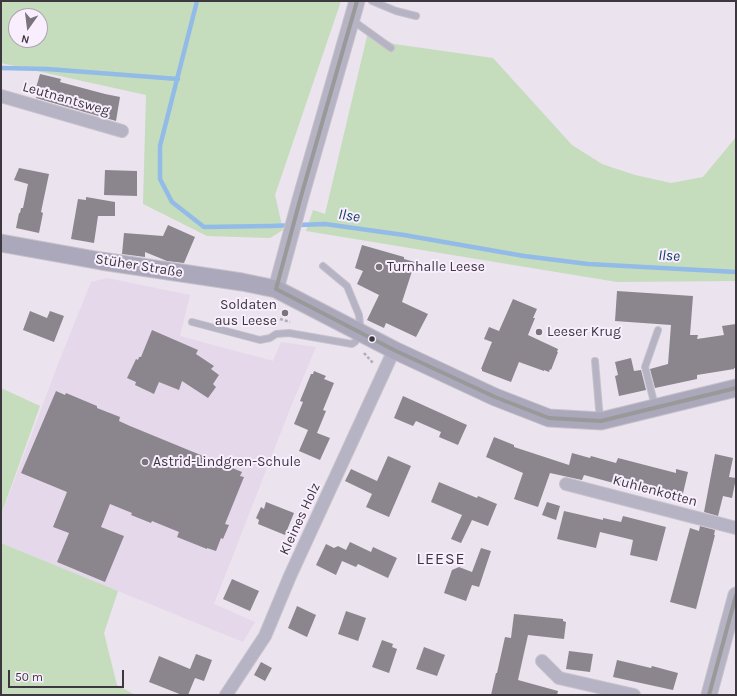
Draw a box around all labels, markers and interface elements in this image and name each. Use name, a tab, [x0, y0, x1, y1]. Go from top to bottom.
north arrow	[8, 8, 48, 48]
text: N	[20, 32, 31, 46]
street label: Leutnantsweg	[20, 79, 112, 119]
water label: Ilse	[337, 205, 361, 227]
water label: Ilse	[658, 246, 680, 266]
street label: Stüher Straße	[94, 251, 184, 281]
place label: Turnhalle Leese	[387, 259, 485, 275]
marker: Turnhalle Leese	[374, 262, 384, 272]
place label: Soldaten aus Leese	[215, 297, 277, 330]
marker: Soldaten aus Leese	[280, 308, 290, 318]
place label: Leeser Krug	[547, 324, 621, 340]
marker: Leeser Krug	[534, 327, 544, 337]
unlabelled marker	[367, 334, 377, 344]
place label: Astrid-Lindgren-Schule	[153, 454, 301, 470]
marker: Astrid-Lindgren-Schule	[140, 457, 150, 467]
street label: Kuhlenkotten	[611, 472, 699, 510]
street label: Kleines Holz	[276, 480, 324, 558]
district label: LEESE	[416, 549, 466, 569]
scale bar	[10, 662, 126, 688]
text: 50 m	[15, 670, 43, 684]

